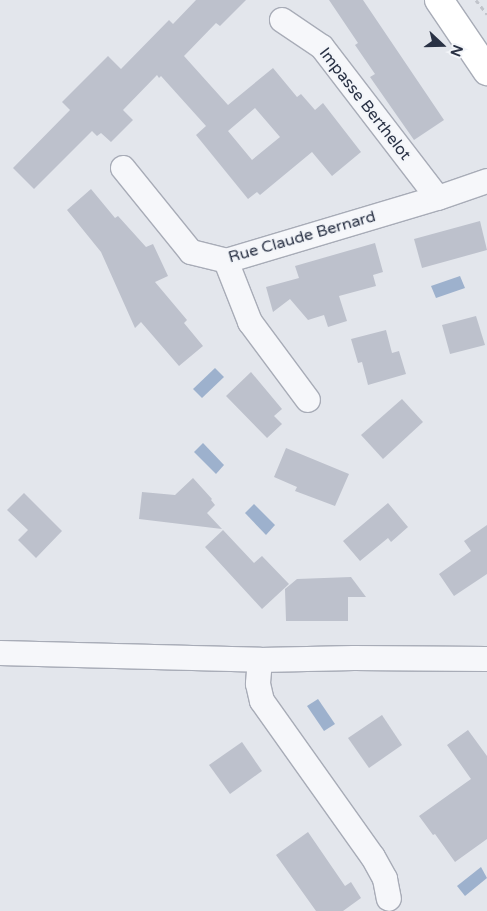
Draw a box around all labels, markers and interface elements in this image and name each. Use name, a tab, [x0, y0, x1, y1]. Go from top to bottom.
north arrow	[417, 20, 467, 70]
text: N	[447, 42, 466, 59]
street label: Impasse Berthelot	[315, 44, 415, 164]
street label: Rue Claude Bernard	[226, 207, 378, 267]

